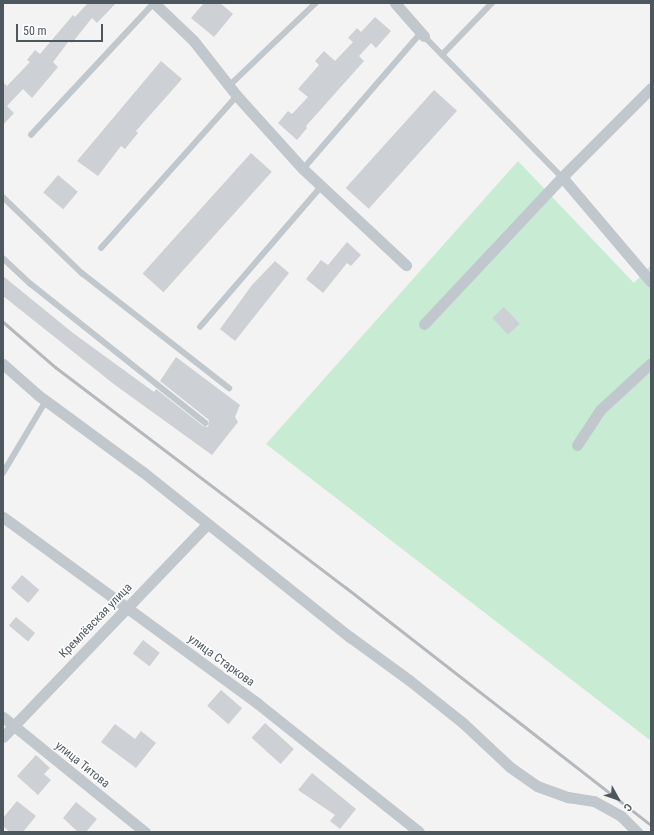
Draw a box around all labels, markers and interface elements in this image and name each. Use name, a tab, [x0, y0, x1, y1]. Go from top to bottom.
scale bar	[18, 16, 105, 42]
text: 50 m	[23, 24, 47, 38]
street label: Кремлёвская улица	[57, 581, 135, 661]
street label: улица Старкова	[185, 632, 257, 690]
street label: улица Титова	[52, 739, 112, 791]
north arrow	[598, 779, 638, 819]
text: С	[621, 800, 635, 814]

